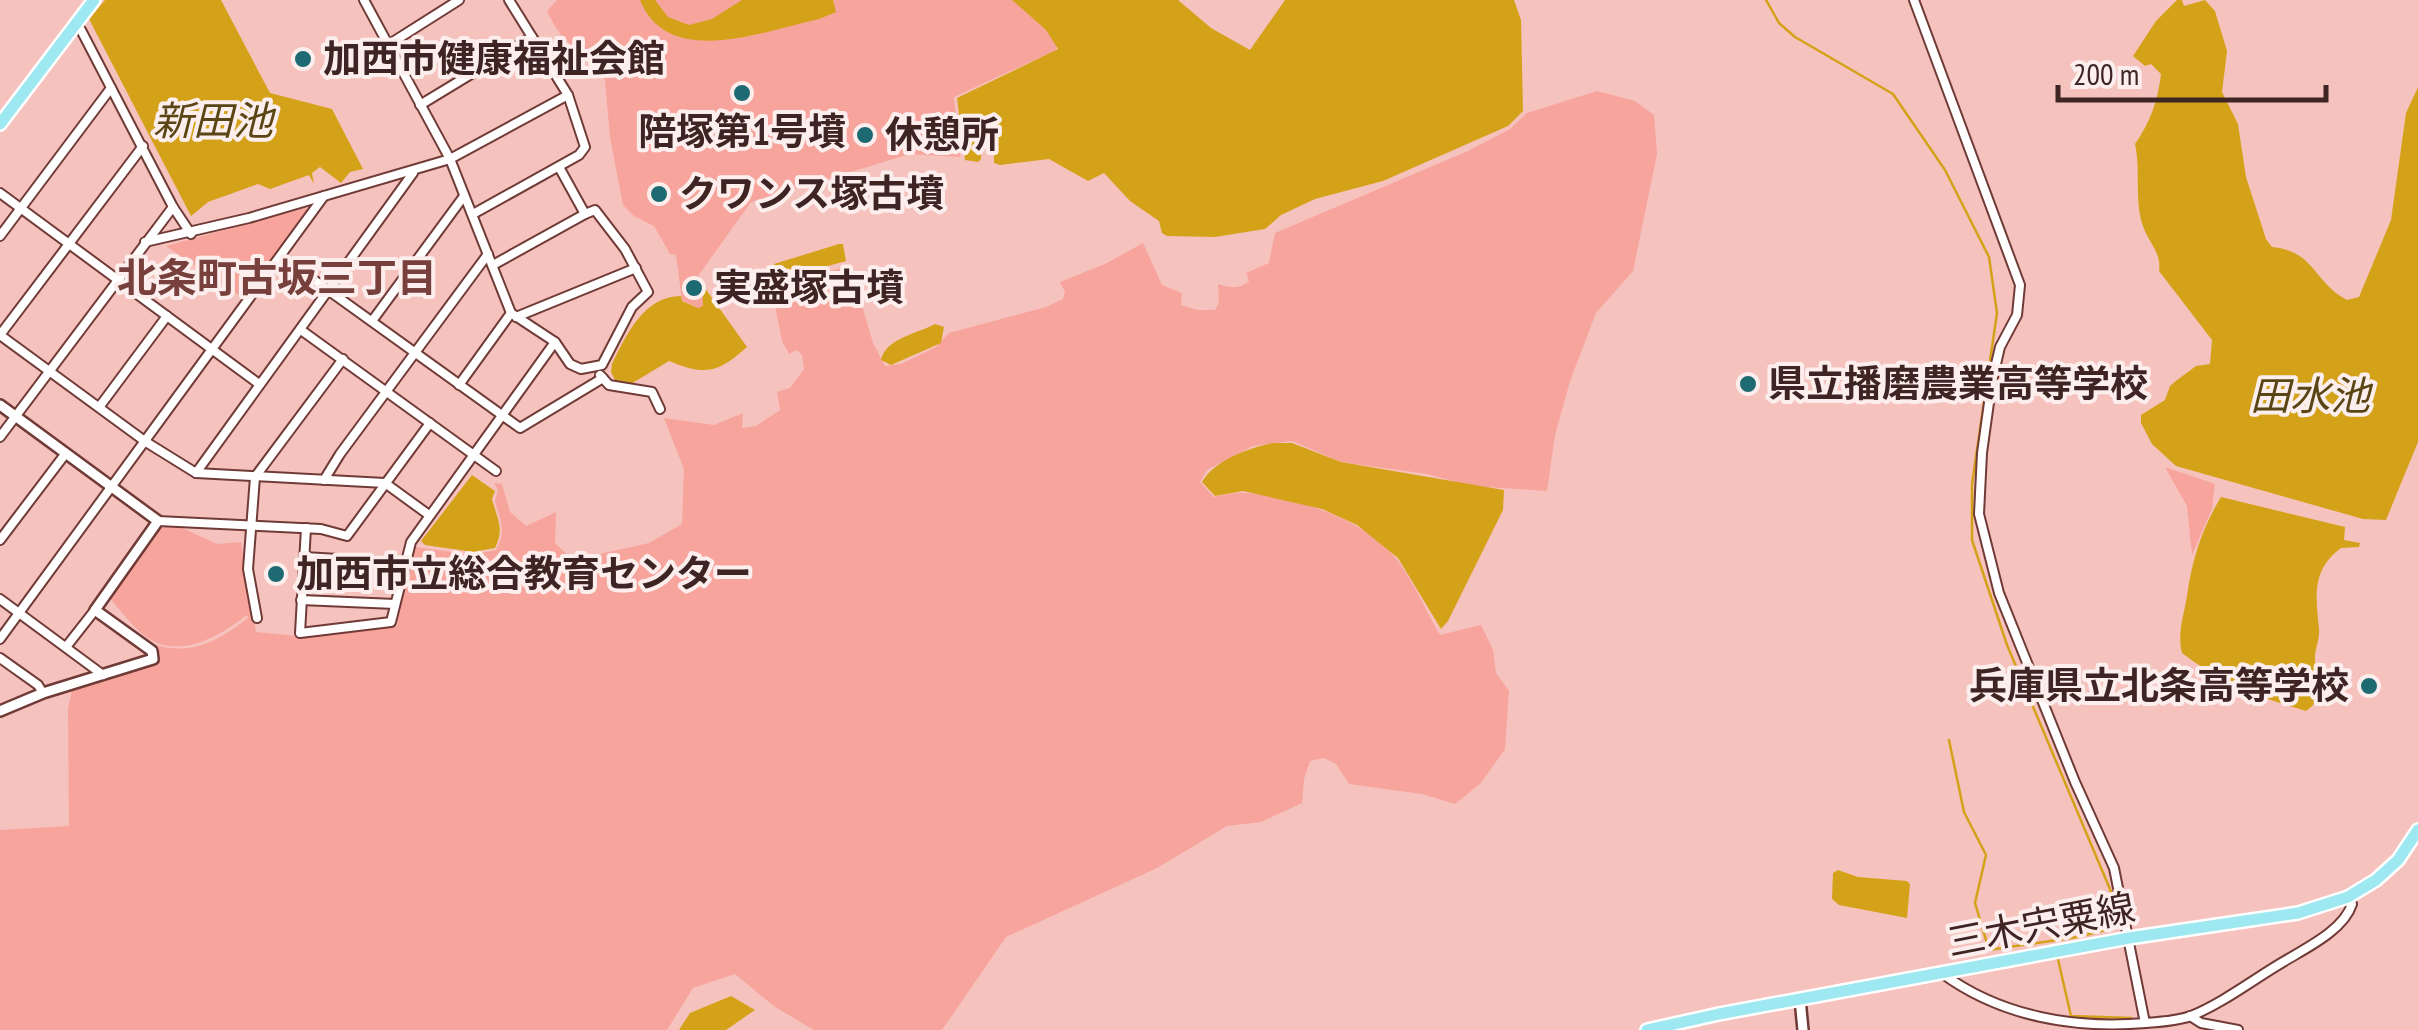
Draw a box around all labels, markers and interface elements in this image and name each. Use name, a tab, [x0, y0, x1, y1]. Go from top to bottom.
place label: 加西市健康福祉会館	[323, 33, 665, 82]
scale bar	[2058, 40, 2326, 102]
marker: 加西市健康福祉会館	[292, 48, 314, 70]
text: 200 m	[2073, 54, 2139, 93]
marker: 陪塚第1号墳	[731, 82, 753, 104]
water label: 新田池	[153, 94, 277, 146]
place label: 陪塚第1号墳	[638, 106, 846, 155]
place label: 休憩所	[885, 109, 999, 158]
marker: 休憩所	[854, 124, 876, 146]
place label: クワンス塚古墳	[679, 168, 944, 217]
marker: クワンス塚古墳	[648, 183, 670, 205]
district label: 北条町古坂三丁目	[117, 251, 437, 303]
place label: 実盛塚古墳	[714, 262, 904, 311]
marker: 実盛塚古墳	[683, 277, 705, 299]
place label: 県立播磨農業高等学校	[1768, 358, 2148, 407]
water label: 田水池	[2250, 369, 2374, 421]
marker: 県立播磨農業高等学校	[1737, 373, 1759, 395]
place label: 加西市立総合教育センター	[296, 548, 752, 597]
marker: 加西市立総合教育センター	[265, 563, 287, 585]
place label: 兵庫県立北条高等学校	[1969, 660, 2349, 709]
marker: 兵庫県立北条高等学校	[2358, 675, 2380, 697]
street label: 三木宍粟線	[1943, 881, 2139, 966]

